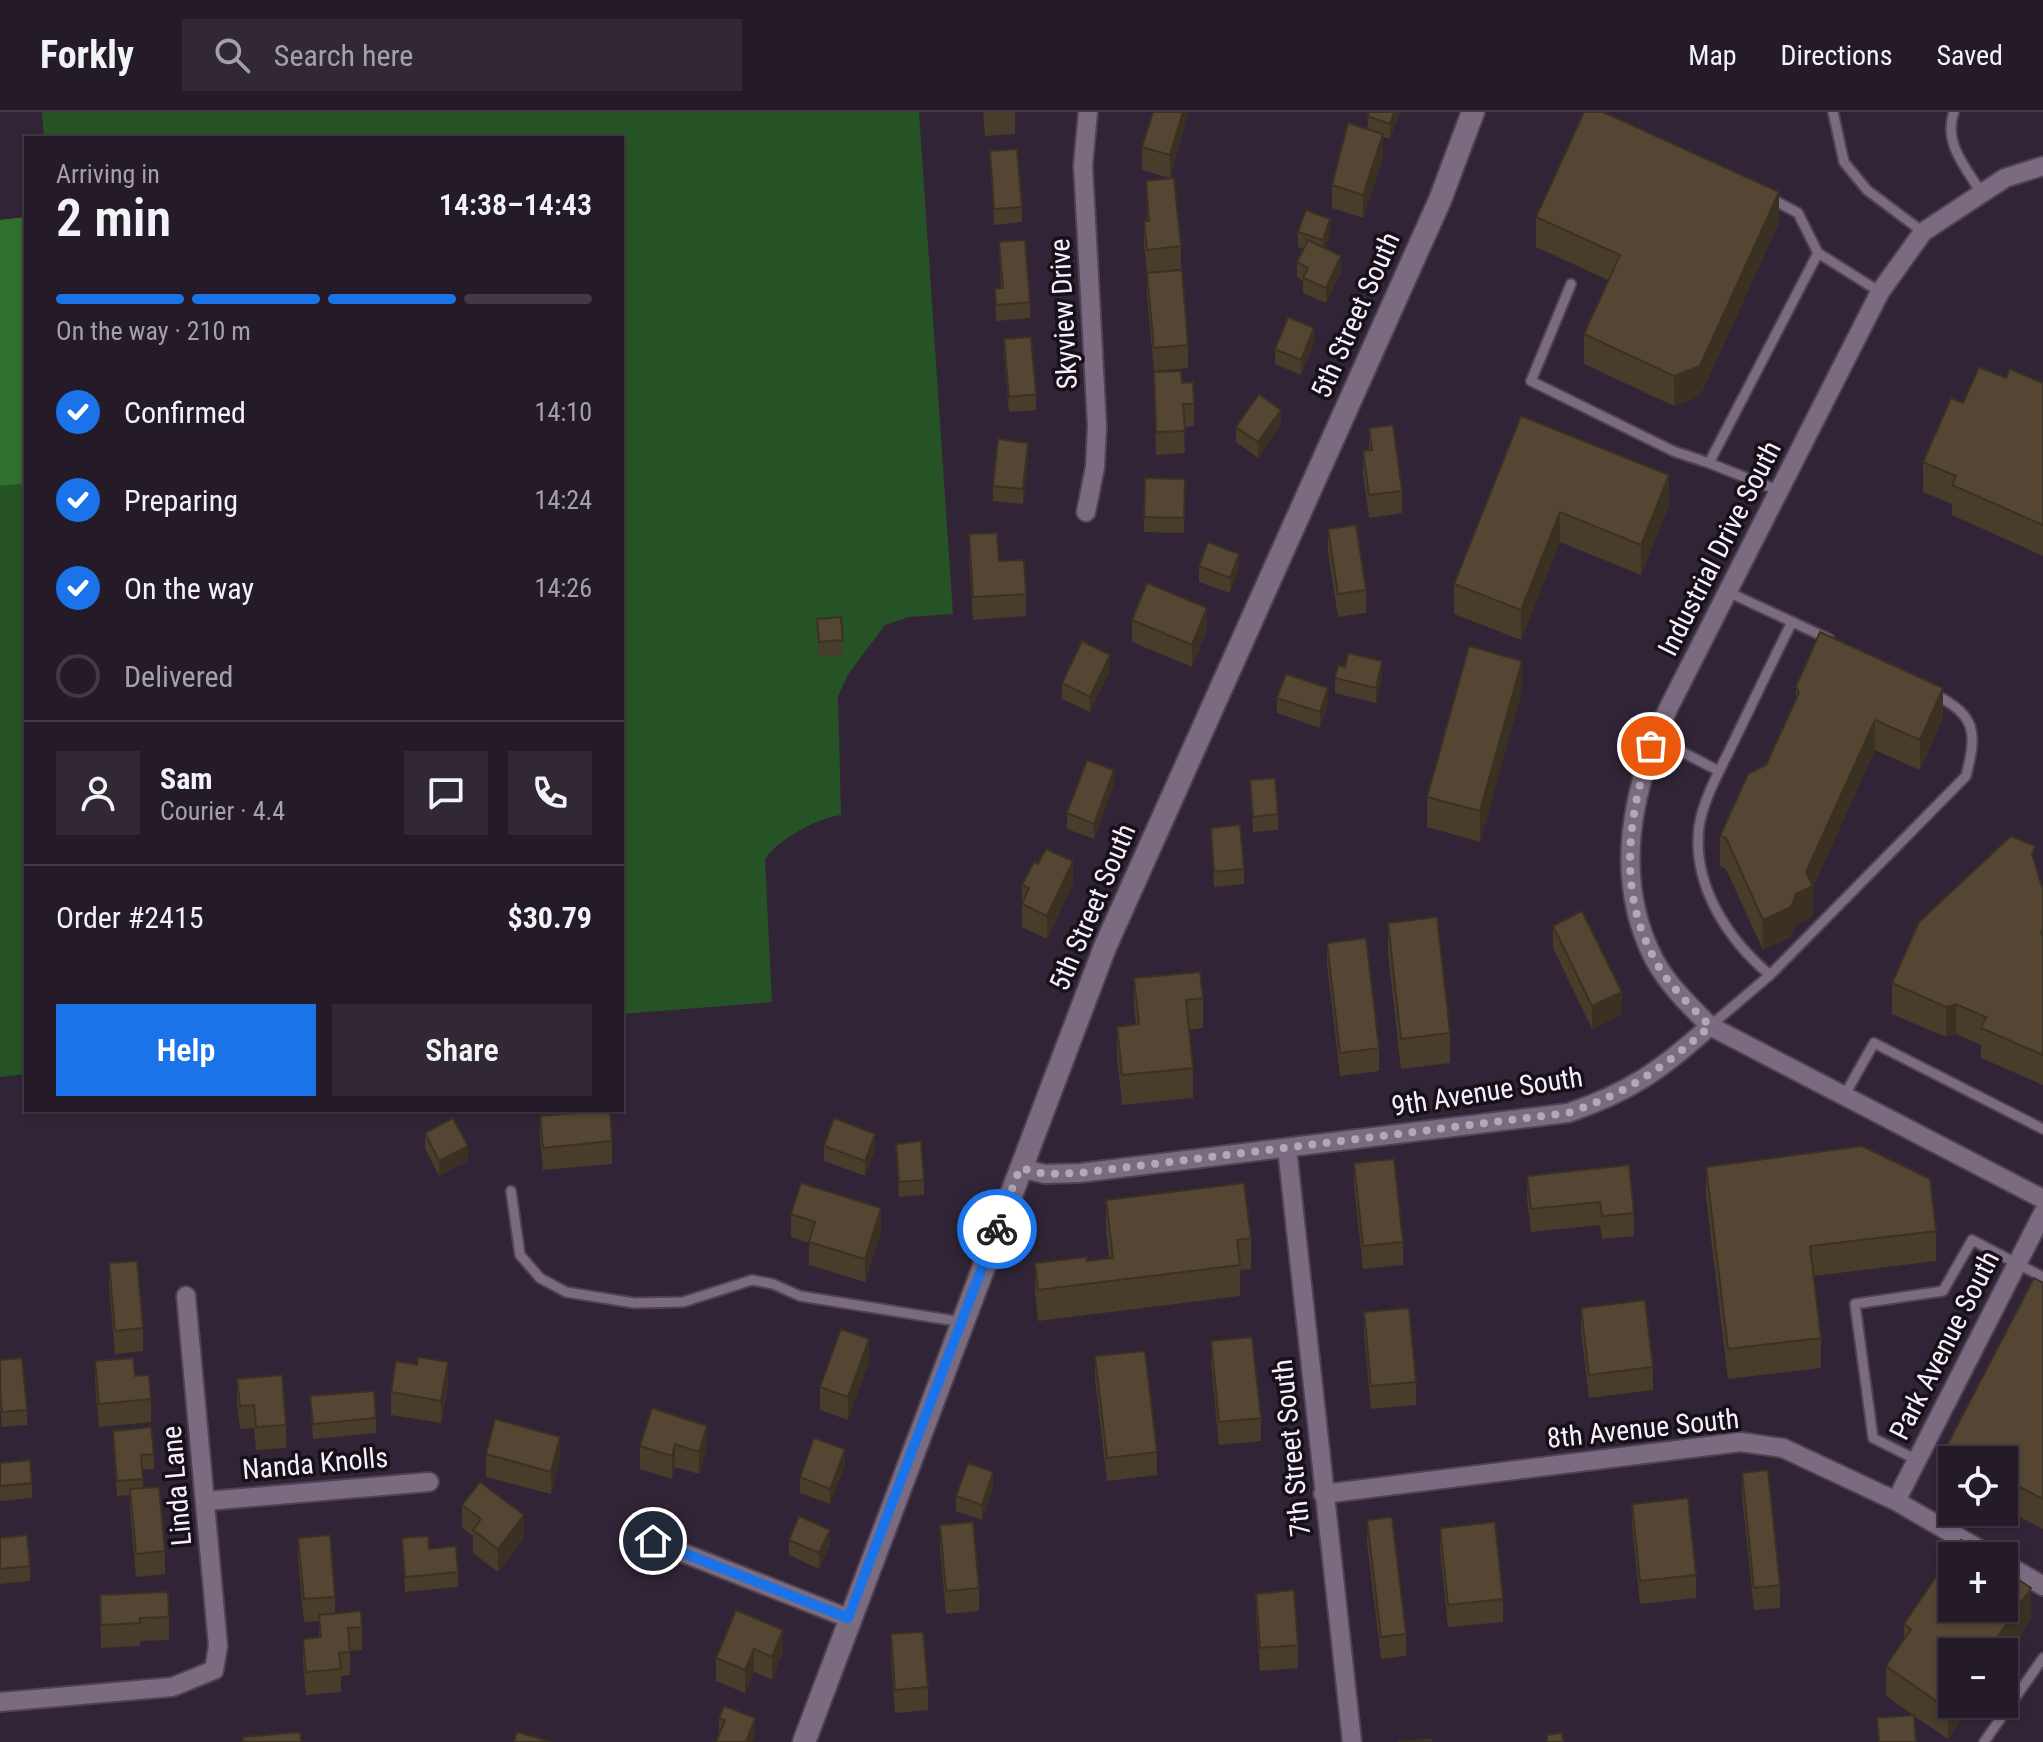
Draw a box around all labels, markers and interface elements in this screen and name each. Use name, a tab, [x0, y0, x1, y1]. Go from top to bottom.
search box	[182, 19, 742, 91]
text: Forkly	[40, 33, 134, 77]
icon: search	[210, 33, 254, 77]
text: Search here	[274, 38, 413, 73]
text: Map	[1688, 39, 1737, 72]
text: Directions	[1781, 39, 1892, 72]
text: Saved	[1936, 39, 2003, 72]
text: Arriving in	[56, 159, 160, 189]
text: 14:38–14:43	[439, 187, 592, 222]
text: 2 min	[56, 188, 171, 249]
street label: 5th Street South	[1304, 227, 1407, 403]
street label: Skyview Drive	[1043, 238, 1084, 390]
text: On the way · 210 m	[56, 316, 251, 346]
icon: check	[56, 390, 100, 434]
text: Confirmed	[124, 395, 246, 430]
text: 14:10	[535, 397, 592, 427]
street label: Industrial Drive South	[1651, 435, 1788, 661]
icon: check	[56, 478, 100, 522]
text: Preparing	[124, 483, 238, 518]
text: 14:24	[535, 485, 592, 515]
icon: check	[56, 566, 100, 610]
text: On the way	[124, 571, 254, 606]
text: 14:26	[535, 573, 592, 603]
text: Delivered	[124, 659, 233, 694]
pin	[1617, 712, 1685, 780]
icon: bag	[1629, 724, 1673, 768]
button: person	[56, 751, 140, 835]
button: chat	[404, 751, 488, 835]
button: phone	[508, 751, 592, 835]
text: Sam	[160, 761, 213, 796]
text: Courier · 4.4	[160, 796, 285, 826]
street label: 5th Street South	[1042, 819, 1142, 996]
text: Order #2415	[56, 900, 204, 935]
text: $30.79	[507, 900, 592, 935]
button: Help	[56, 1004, 316, 1096]
button: Share	[332, 1004, 592, 1096]
street label: 9th Avenue South	[1389, 1060, 1585, 1123]
courier	[957, 1189, 1037, 1269]
icon: bike	[975, 1207, 1019, 1251]
street label: Park Avenue South	[1883, 1245, 2006, 1445]
street label: 7th Street South	[1266, 1358, 1317, 1538]
street label: 8th Avenue South	[1545, 1402, 1741, 1455]
street label: Linda Lane	[155, 1425, 198, 1547]
street label: Nanda Knolls	[241, 1441, 389, 1486]
map controls	[1938, 1446, 2018, 1718]
button: locate	[1938, 1446, 2018, 1526]
pin	[619, 1507, 687, 1575]
icon: home	[631, 1519, 675, 1563]
button: +	[1938, 1542, 2018, 1622]
button: −	[1938, 1638, 2018, 1718]

